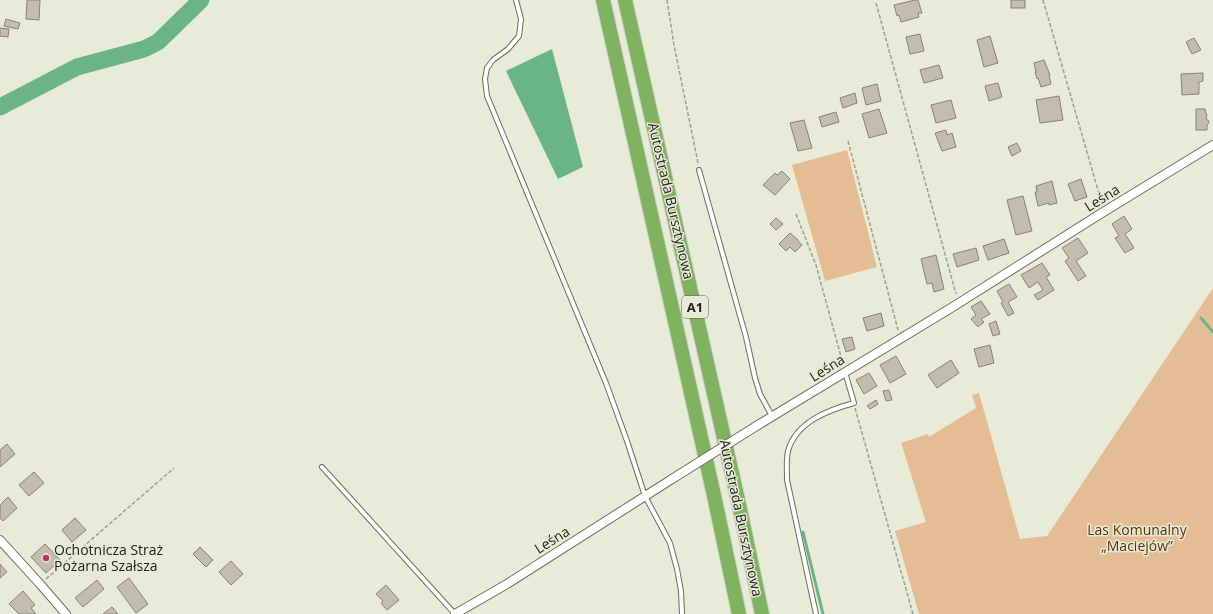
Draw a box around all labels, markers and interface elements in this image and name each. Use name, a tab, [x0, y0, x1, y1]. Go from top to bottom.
street label: Autostrada Bursztynowa	[644, 121, 699, 281]
street label: Leśna	[1080, 179, 1123, 216]
road number: A1	[682, 296, 708, 318]
street label: Leśna	[805, 349, 848, 386]
street label: Autostrada Bursztynowa	[716, 438, 767, 598]
park label: Las Komunalny „Maciejów”	[1087, 520, 1188, 555]
street label: Leśna	[530, 521, 573, 558]
place label: Ochotnicza Straż Pożarna Szałsza	[54, 540, 164, 575]
marker: Ochotnicza Straż Pożarna Szałsza	[41, 553, 51, 563]

